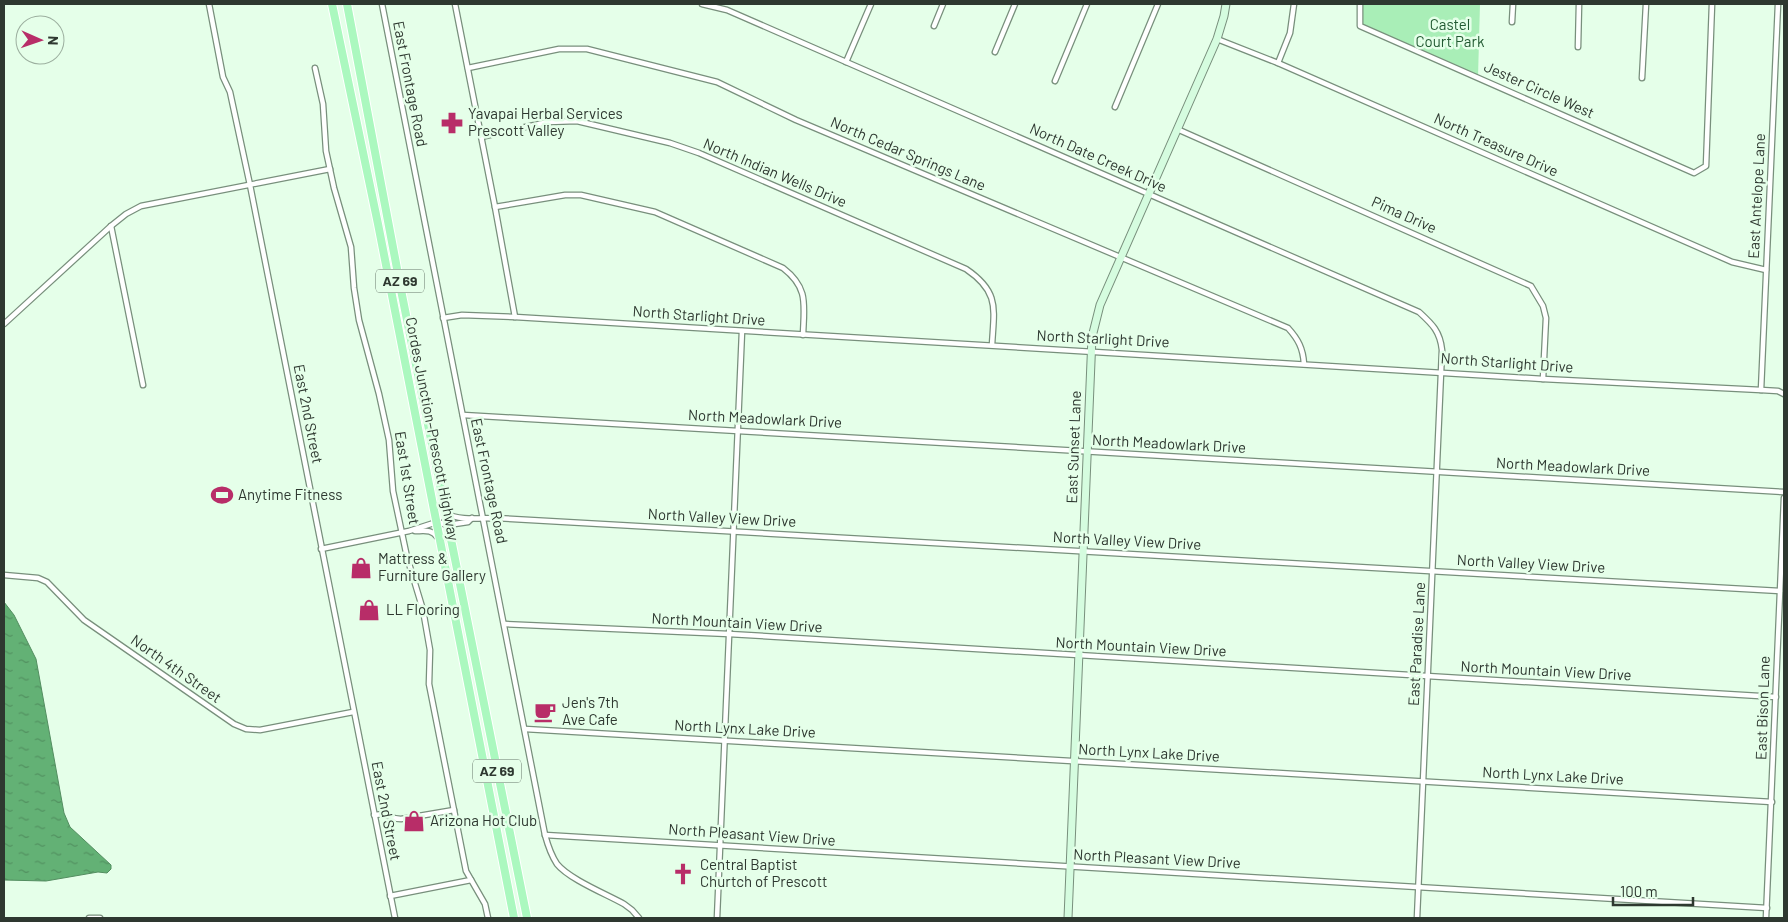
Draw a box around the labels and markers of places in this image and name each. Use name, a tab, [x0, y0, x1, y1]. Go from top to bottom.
place label: Yavapai Herbal Services Prescott Valley	[468, 104, 623, 139]
pharmacy icon: Yavapai Herbal Services Prescott Valley	[439, 110, 465, 136]
sports icon: Anytime Fitness	[209, 482, 235, 508]
place label: Anytime Fitness	[238, 485, 342, 503]
place label: Mattress & Furniture Gallery	[378, 549, 486, 584]
shop icon: Mattress & Furniture Gallery	[348, 555, 374, 581]
shop icon: LL Flooring	[356, 597, 382, 623]
place label: LL Flooring	[386, 600, 460, 618]
place label: Jen's 7th Ave Cafe	[562, 693, 619, 728]
cafe icon: Jen's 7th Ave Cafe	[532, 699, 558, 725]
shop icon: Arizona Hot Club	[401, 808, 427, 834]
place label: Arizona Hot Club	[430, 811, 537, 829]
place label: Central Baptist Churtch of Prescott	[700, 855, 828, 890]
church icon: Central Baptist Churtch of Prescott	[670, 861, 696, 887]

